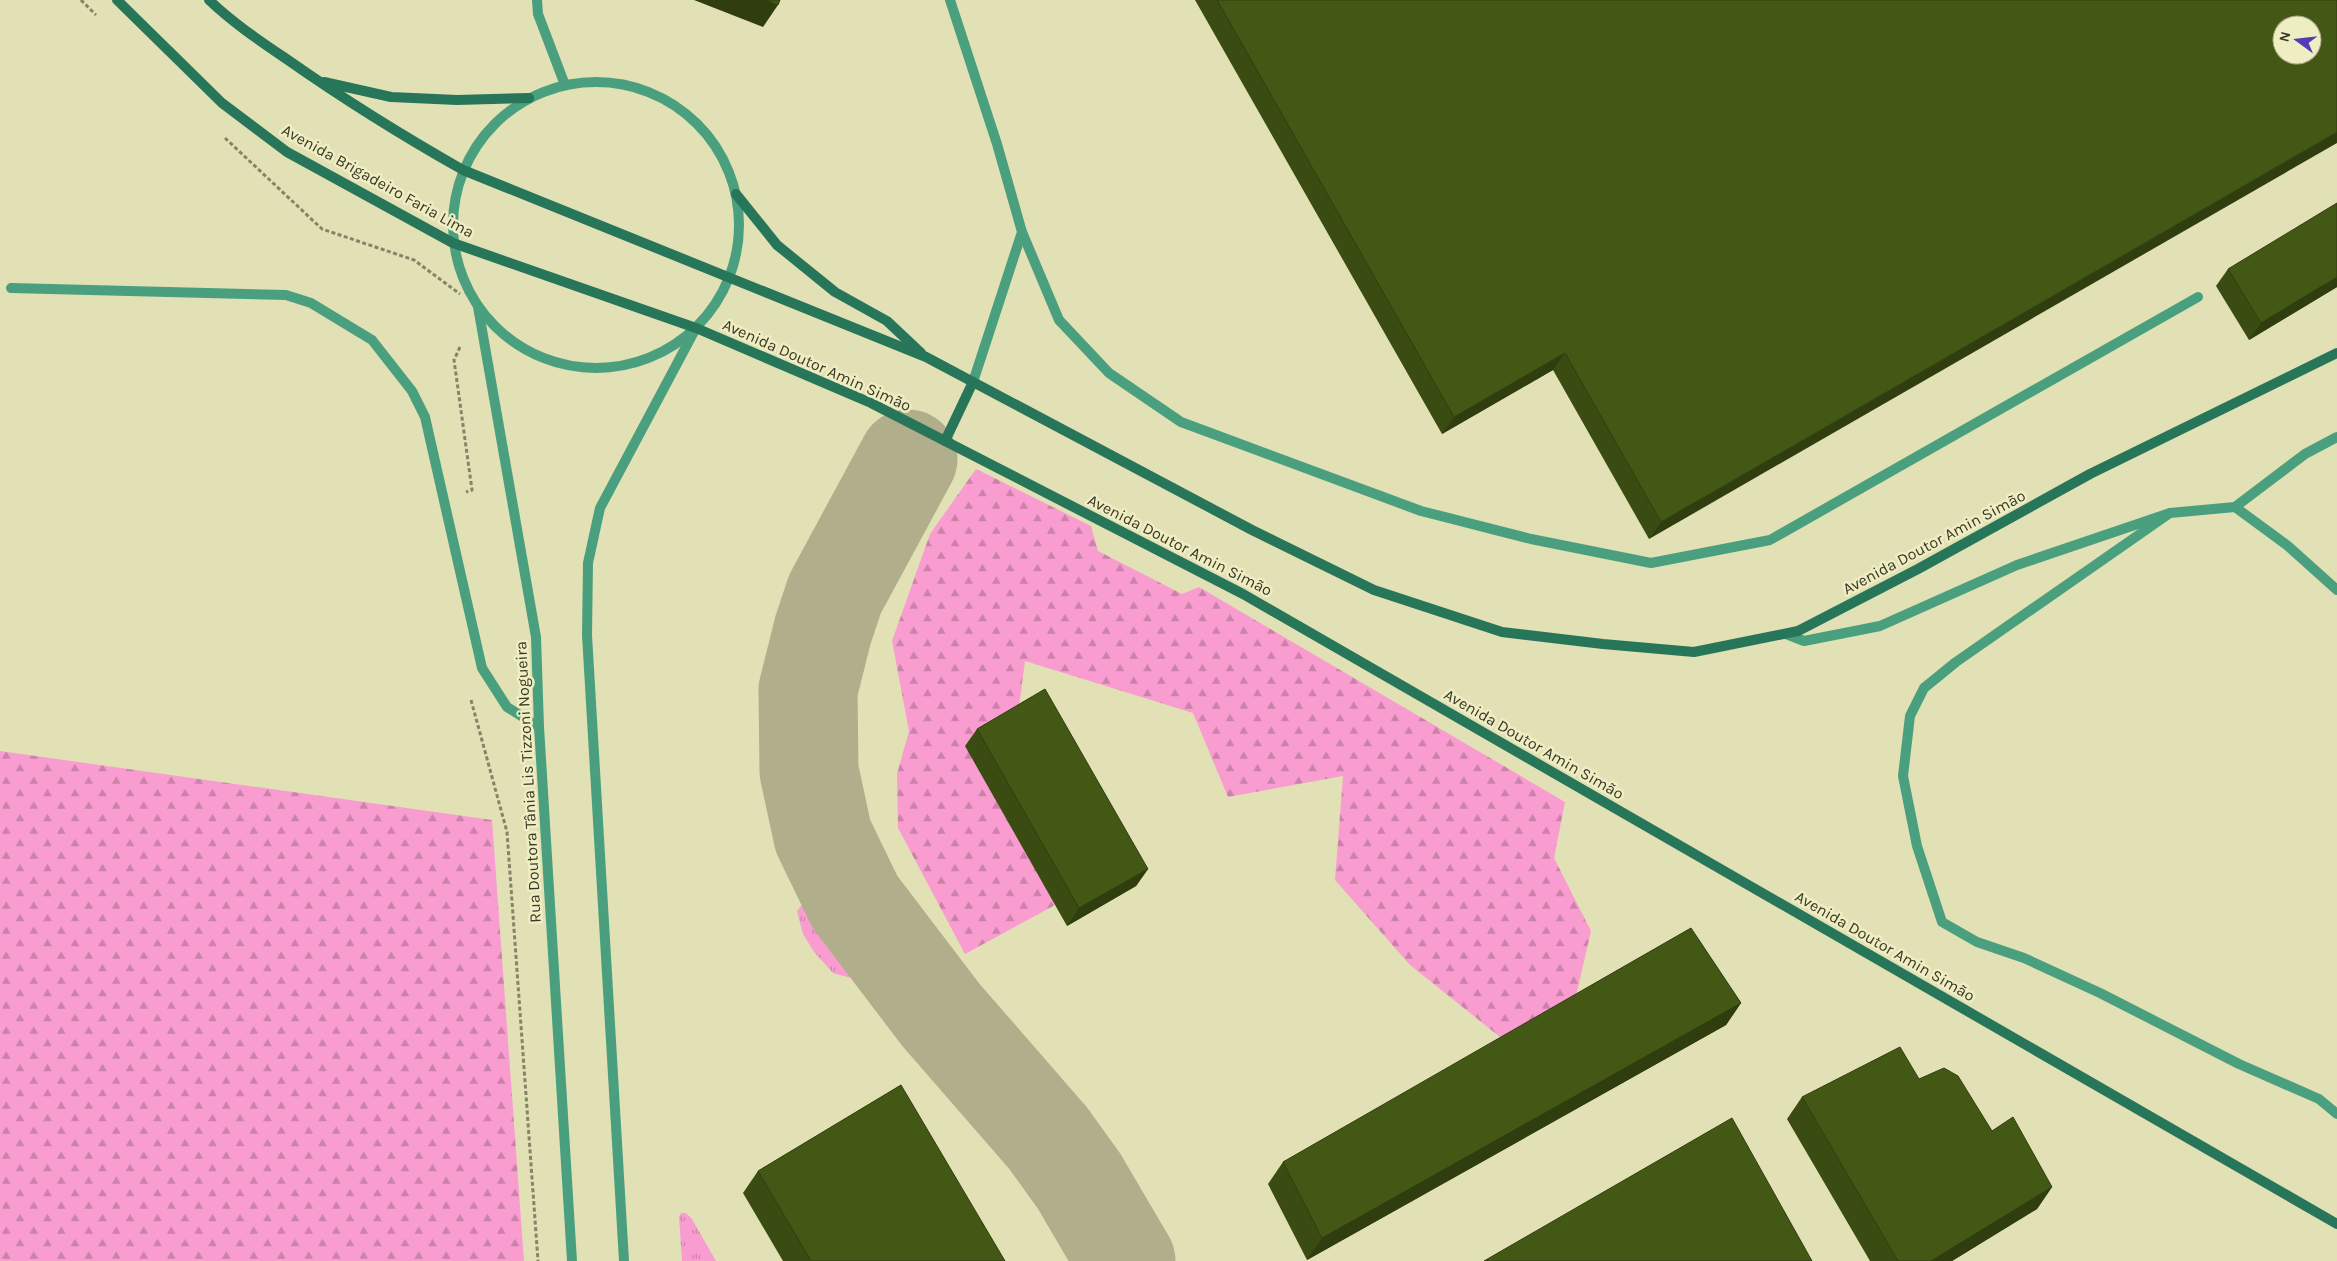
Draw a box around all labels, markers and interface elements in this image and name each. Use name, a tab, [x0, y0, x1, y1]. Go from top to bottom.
north arrow	[2272, 15, 2322, 65]
text: N	[2275, 30, 2294, 44]
street label: Avenida Brigadeiro Faria Lima	[279, 120, 477, 242]
street label: Avenida Doutor Amin Simão	[720, 315, 914, 415]
street label: Avenida Doutor Amin Simão	[1839, 486, 2029, 598]
street label: Avenida Doutor Amin Simão	[1085, 490, 1275, 600]
street label: Rua Doutora Tânia Lis Tizzoni Nogueira	[511, 641, 545, 923]
street label: Avenida Doutor Amin Simão	[1441, 685, 1627, 803]
street label: Avenida Doutor Amin Simão	[1792, 887, 1978, 1005]

